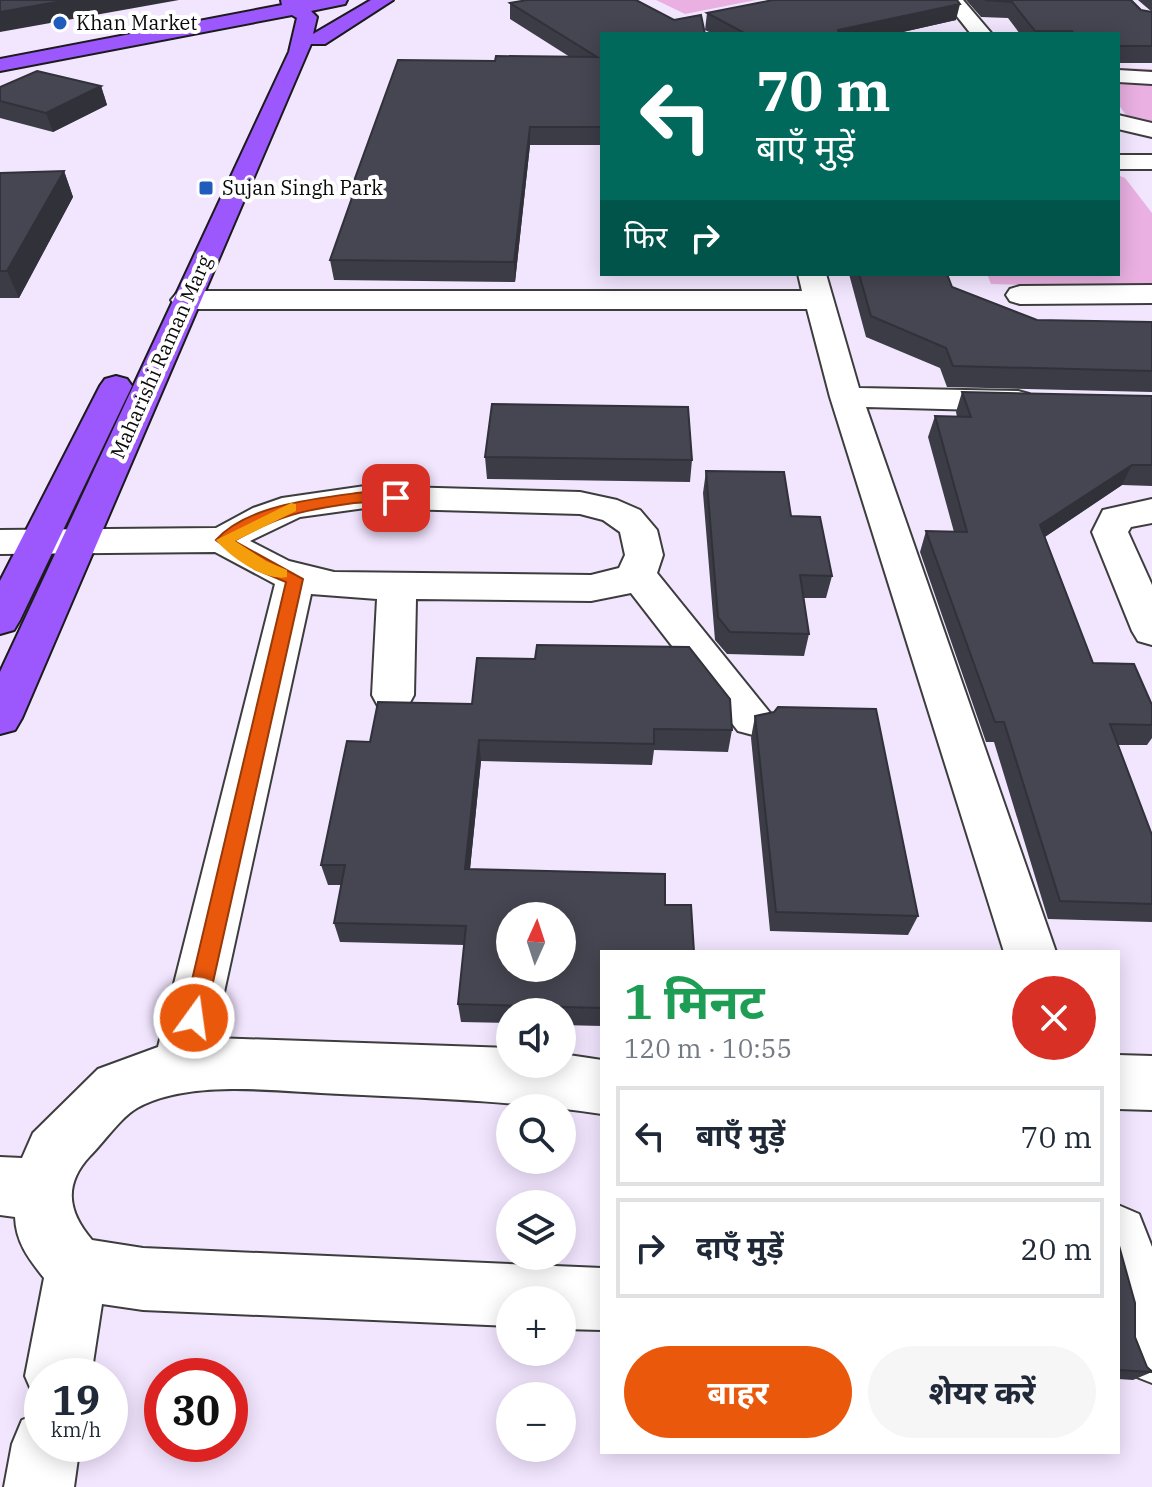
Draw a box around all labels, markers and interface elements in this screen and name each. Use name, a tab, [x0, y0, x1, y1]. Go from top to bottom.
place label: Khan Market	[76, 9, 197, 36]
marker: Khan Market	[51, 14, 69, 32]
text: 70 m	[756, 54, 891, 126]
icon: left	[624, 64, 728, 168]
text: बाएँ मुड़ें	[756, 124, 855, 171]
place label: Sujan Singh Park	[222, 174, 383, 201]
marker: Sujan Singh Park	[197, 179, 215, 197]
icon: right	[683, 216, 727, 260]
text: फिर	[624, 217, 667, 256]
street label: Maharishi Raman Marg	[103, 251, 218, 463]
pin	[362, 464, 430, 532]
icon: arrive	[374, 476, 418, 520]
north arrow	[496, 902, 576, 982]
map controls	[496, 902, 576, 1462]
text: 1 मिनट	[624, 970, 765, 1032]
position arrow	[152, 976, 236, 1060]
button: close	[1012, 976, 1096, 1060]
button: sound	[496, 998, 576, 1078]
text: 120 m · 10:55	[624, 1031, 792, 1065]
button: search	[496, 1094, 576, 1174]
icon: left	[628, 1114, 672, 1158]
text: बाएँ मुड़ें	[696, 1115, 785, 1154]
text: 70 m	[1020, 1117, 1092, 1156]
button: layers	[496, 1190, 576, 1270]
icon: right	[628, 1226, 672, 1270]
text: दाएँ मुड़ें	[696, 1227, 784, 1266]
text: 20 m	[1020, 1229, 1092, 1268]
button: +	[496, 1286, 576, 1366]
button: बाहर	[624, 1346, 852, 1438]
button: शेयर करें	[868, 1346, 1096, 1438]
speed limit sign: 30	[144, 1358, 248, 1462]
text: 19	[52, 1374, 100, 1426]
button: −	[496, 1382, 576, 1462]
text: km/h	[51, 1416, 101, 1443]

